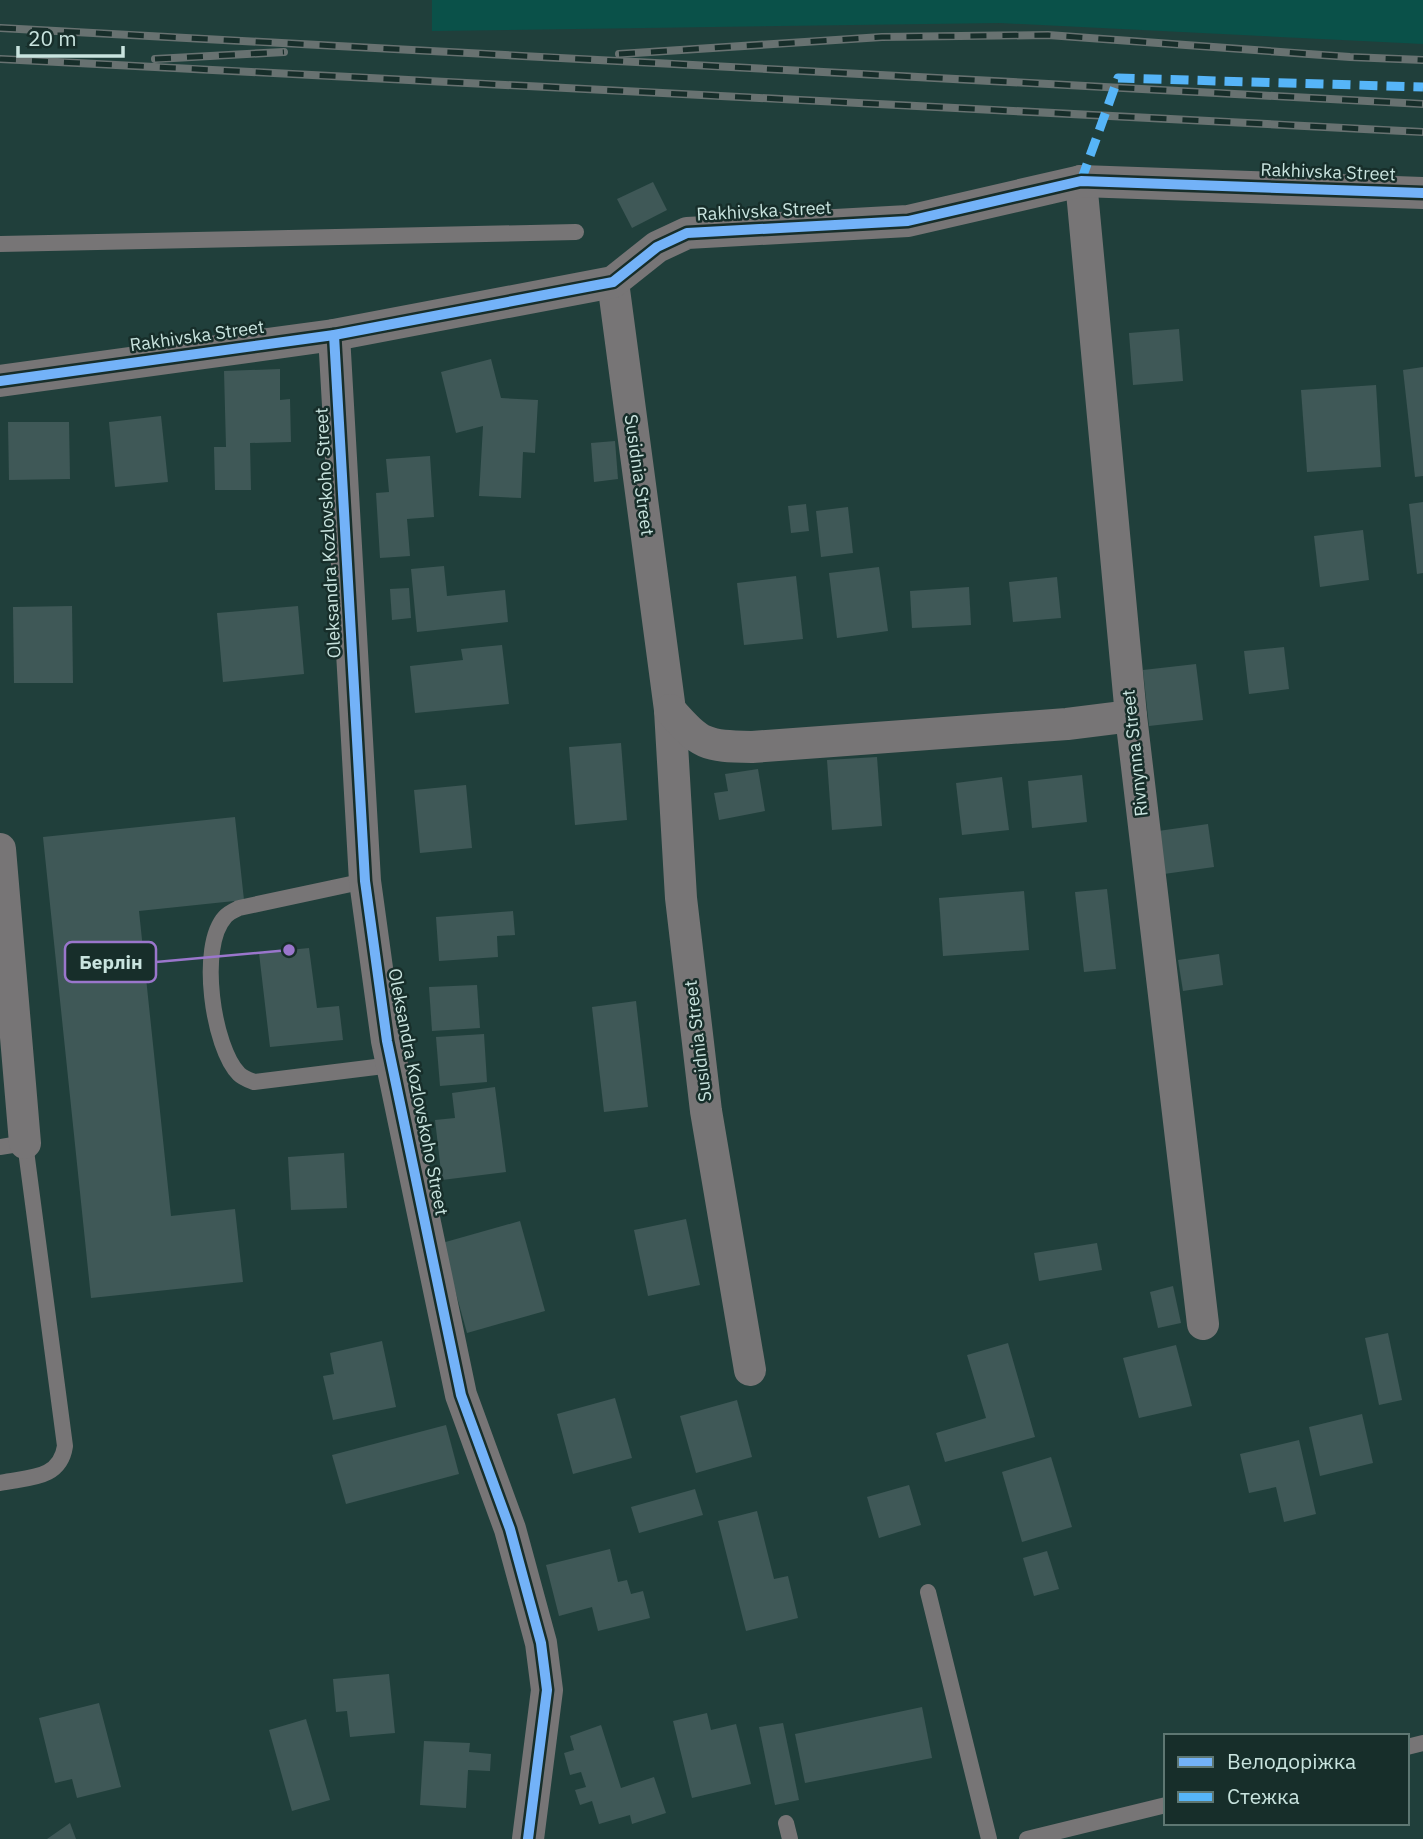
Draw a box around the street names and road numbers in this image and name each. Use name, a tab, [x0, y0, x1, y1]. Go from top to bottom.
street label: Rakhivska Street	[1260, 158, 1396, 185]
street label: Rakhivska Street	[696, 195, 832, 226]
street label: Rakhivska Street	[128, 315, 266, 356]
street label: Oleksandra Kozlovskoho Street	[309, 407, 346, 659]
street label: Susidnia Street	[620, 413, 659, 537]
street label: Rivnynna Street	[1116, 688, 1153, 818]
street label: Oleksandra Kozlovskoho Street	[383, 966, 454, 1217]
street label: Susidnia Street	[679, 979, 716, 1103]

